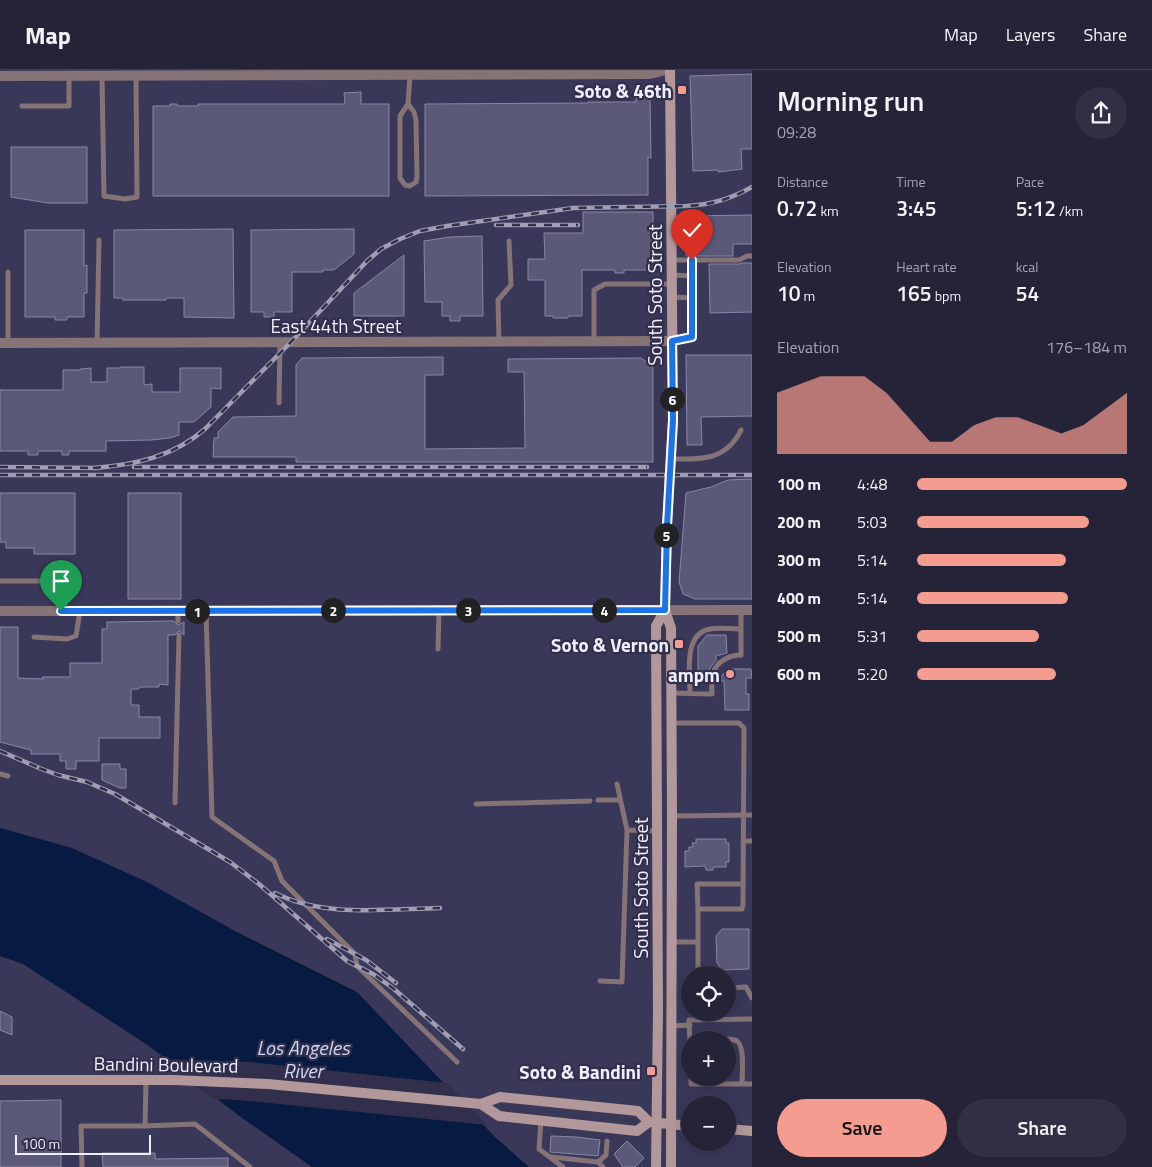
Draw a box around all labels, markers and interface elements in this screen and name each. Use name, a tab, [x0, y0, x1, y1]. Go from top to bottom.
text: Map	[25, 17, 71, 53]
text: Map	[944, 21, 978, 48]
text: Layers	[1006, 21, 1055, 48]
text: Share	[1083, 21, 1127, 48]
place label: Soto & 46th	[574, 76, 672, 105]
text: Morning run	[777, 79, 924, 122]
marker: Soto & 46th	[676, 84, 688, 96]
button: share	[1075, 87, 1127, 139]
text: 09:28	[777, 120, 816, 144]
text: Distance	[777, 171, 828, 192]
text: Time	[896, 171, 926, 192]
text: Pace	[1016, 171, 1044, 192]
text: 0.72	[777, 192, 817, 224]
text: 3:45	[896, 192, 937, 224]
text: 5:12	[1016, 192, 1056, 224]
text: km	[817, 200, 839, 221]
text: /km	[1056, 200, 1083, 221]
pin	[671, 209, 713, 260]
icon: check	[678, 216, 706, 244]
street label: South Soto Street	[640, 224, 669, 366]
text: Elevation	[777, 256, 831, 277]
text: Heart rate	[896, 256, 956, 277]
text: kcal	[1016, 256, 1039, 277]
text: 10	[777, 277, 801, 309]
text: 165	[896, 277, 932, 309]
text: 54	[1016, 277, 1039, 309]
text: m	[801, 285, 815, 306]
text: bpm	[932, 285, 961, 306]
street label: East 44th Street	[270, 311, 402, 340]
text: Elevation	[777, 335, 839, 359]
text: 176–184 m	[1046, 335, 1127, 359]
pin: 6	[660, 386, 684, 412]
text: 6	[669, 389, 676, 410]
text: 100 m	[777, 472, 821, 496]
text: 4:48	[857, 472, 887, 496]
text: 200 m	[777, 510, 821, 534]
text: 5:03	[857, 510, 887, 534]
pin: 5	[654, 522, 678, 548]
text: 5	[663, 525, 670, 546]
text: 300 m	[777, 548, 821, 572]
text: 5:14	[857, 548, 887, 572]
pin	[40, 560, 82, 611]
icon: arrive	[47, 567, 75, 595]
text: 400 m	[777, 586, 821, 610]
text: 5:14	[857, 586, 887, 610]
pin: 1	[184, 598, 210, 624]
pin: 2	[320, 598, 346, 622]
pin: 3	[456, 598, 480, 622]
pin: 4	[592, 598, 616, 622]
text: 2	[330, 600, 337, 621]
text: 3	[465, 600, 472, 621]
text: 4	[601, 600, 608, 621]
text: 1	[194, 601, 201, 622]
text: 500 m	[777, 624, 821, 648]
text: 5:31	[857, 624, 887, 648]
place label: Soto & Vernon	[551, 630, 669, 659]
marker: Soto & Vernon	[673, 638, 685, 650]
place label: ampm	[668, 660, 720, 689]
text: 600 m	[777, 662, 821, 686]
text: 5:20	[857, 662, 887, 686]
marker: ampm	[724, 668, 736, 680]
street label: South Soto Street	[626, 817, 655, 959]
map controls	[681, 966, 736, 1151]
button: locate	[681, 966, 736, 1021]
button: +	[681, 1031, 736, 1086]
water label: Los Angeles River	[256, 1032, 351, 1086]
street label: Bandini Boulevard	[93, 1048, 239, 1080]
place label: Soto & Bandini	[519, 1057, 641, 1086]
marker: Soto & Bandini	[645, 1065, 657, 1077]
button: −	[681, 1096, 736, 1151]
button: Save	[777, 1099, 947, 1157]
button: Share	[957, 1099, 1127, 1157]
scale bar	[15, 1132, 151, 1155]
text: 100 m	[22, 1133, 60, 1154]

